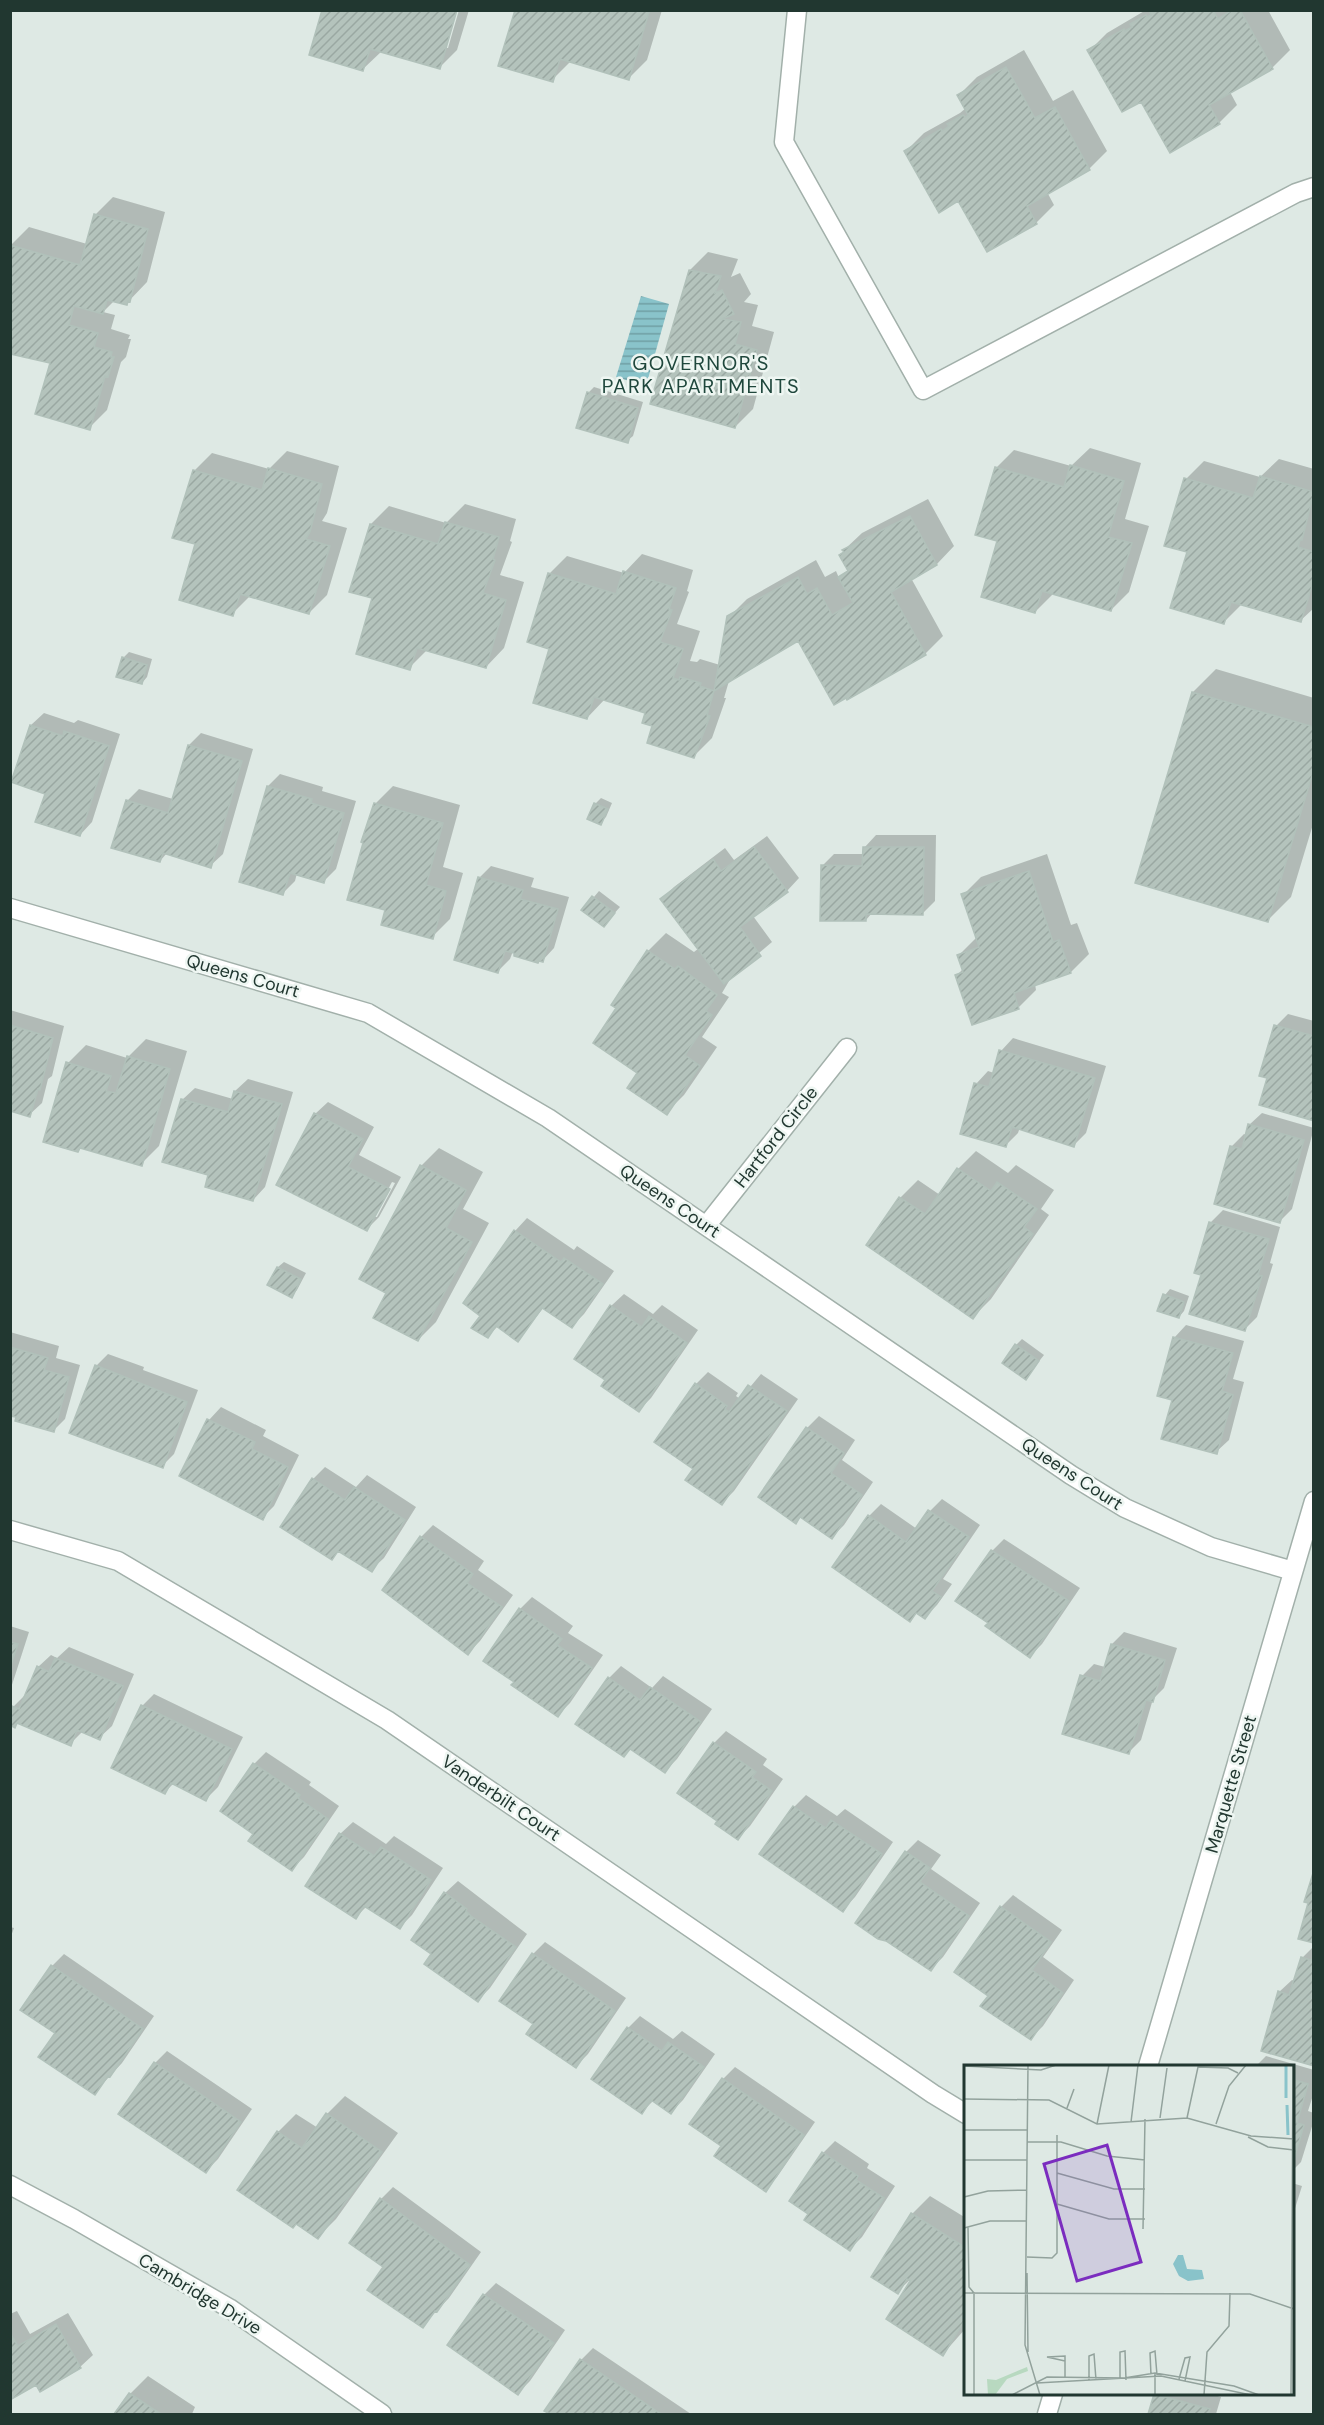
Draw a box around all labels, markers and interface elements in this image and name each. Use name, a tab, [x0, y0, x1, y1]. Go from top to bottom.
district label: GOVERNOR'S PARK APARTMENTS	[602, 350, 800, 399]
street label: Queens Court	[184, 948, 302, 1004]
street label: Hartford Circle	[729, 1081, 823, 1193]
street label: Queens Court	[615, 1158, 725, 1244]
street label: Queens Court	[1017, 1432, 1127, 1516]
street label: Marquette Street	[1200, 1712, 1262, 1856]
street label: Vanderbilt Court	[437, 1749, 565, 1847]
inset map	[964, 2065, 1294, 2395]
street label: Cambridge Drive	[134, 2248, 266, 2340]

